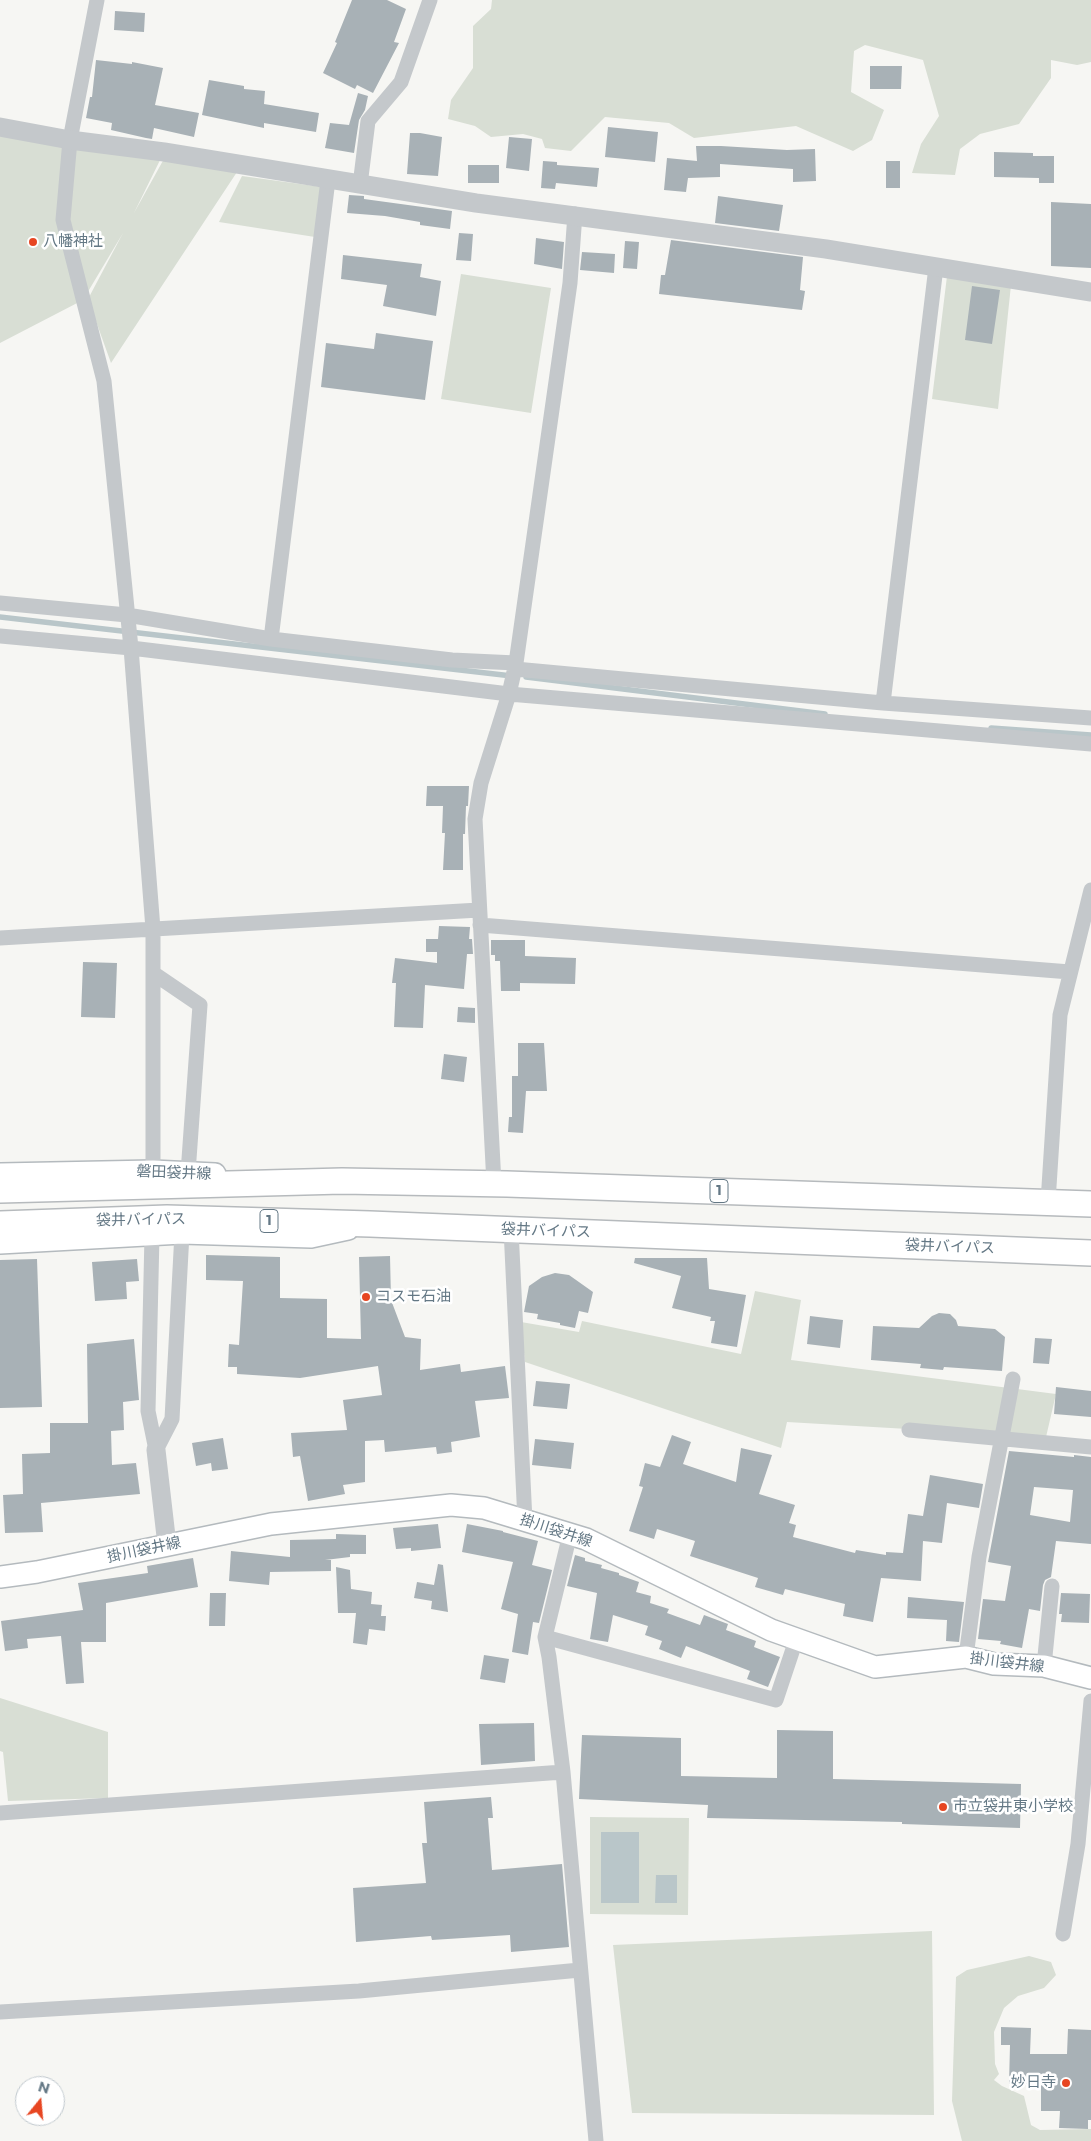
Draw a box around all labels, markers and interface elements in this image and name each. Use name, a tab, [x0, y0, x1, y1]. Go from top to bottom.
place label: 八幡神社	[43, 233, 103, 251]
marker: 八幡神社	[27, 236, 39, 248]
street label: 磐田袋井線	[136, 1163, 212, 1183]
road number: 1	[710, 1180, 728, 1202]
street label: 袋井バイパス	[96, 1210, 186, 1230]
road number: 1	[260, 1210, 278, 1232]
street label: 袋井バイパス	[501, 1220, 591, 1242]
street label: 袋井バイパス	[905, 1236, 995, 1258]
place label: コスモ石油	[376, 1288, 451, 1306]
marker: コスモ石油	[360, 1291, 372, 1303]
street label: 掛川袋井線	[518, 1511, 594, 1551]
street label: 掛川袋井線	[105, 1533, 183, 1567]
street label: 掛川袋井線	[969, 1649, 1045, 1677]
place label: 市立袋井東小学校	[953, 1798, 1073, 1816]
marker: 市立袋井東小学校	[937, 1801, 949, 1813]
place label: 妙日寺	[1011, 2074, 1056, 2092]
north arrow	[15, 2076, 65, 2126]
text: N	[36, 2077, 52, 2098]
marker: 妙日寺	[1060, 2077, 1072, 2089]

